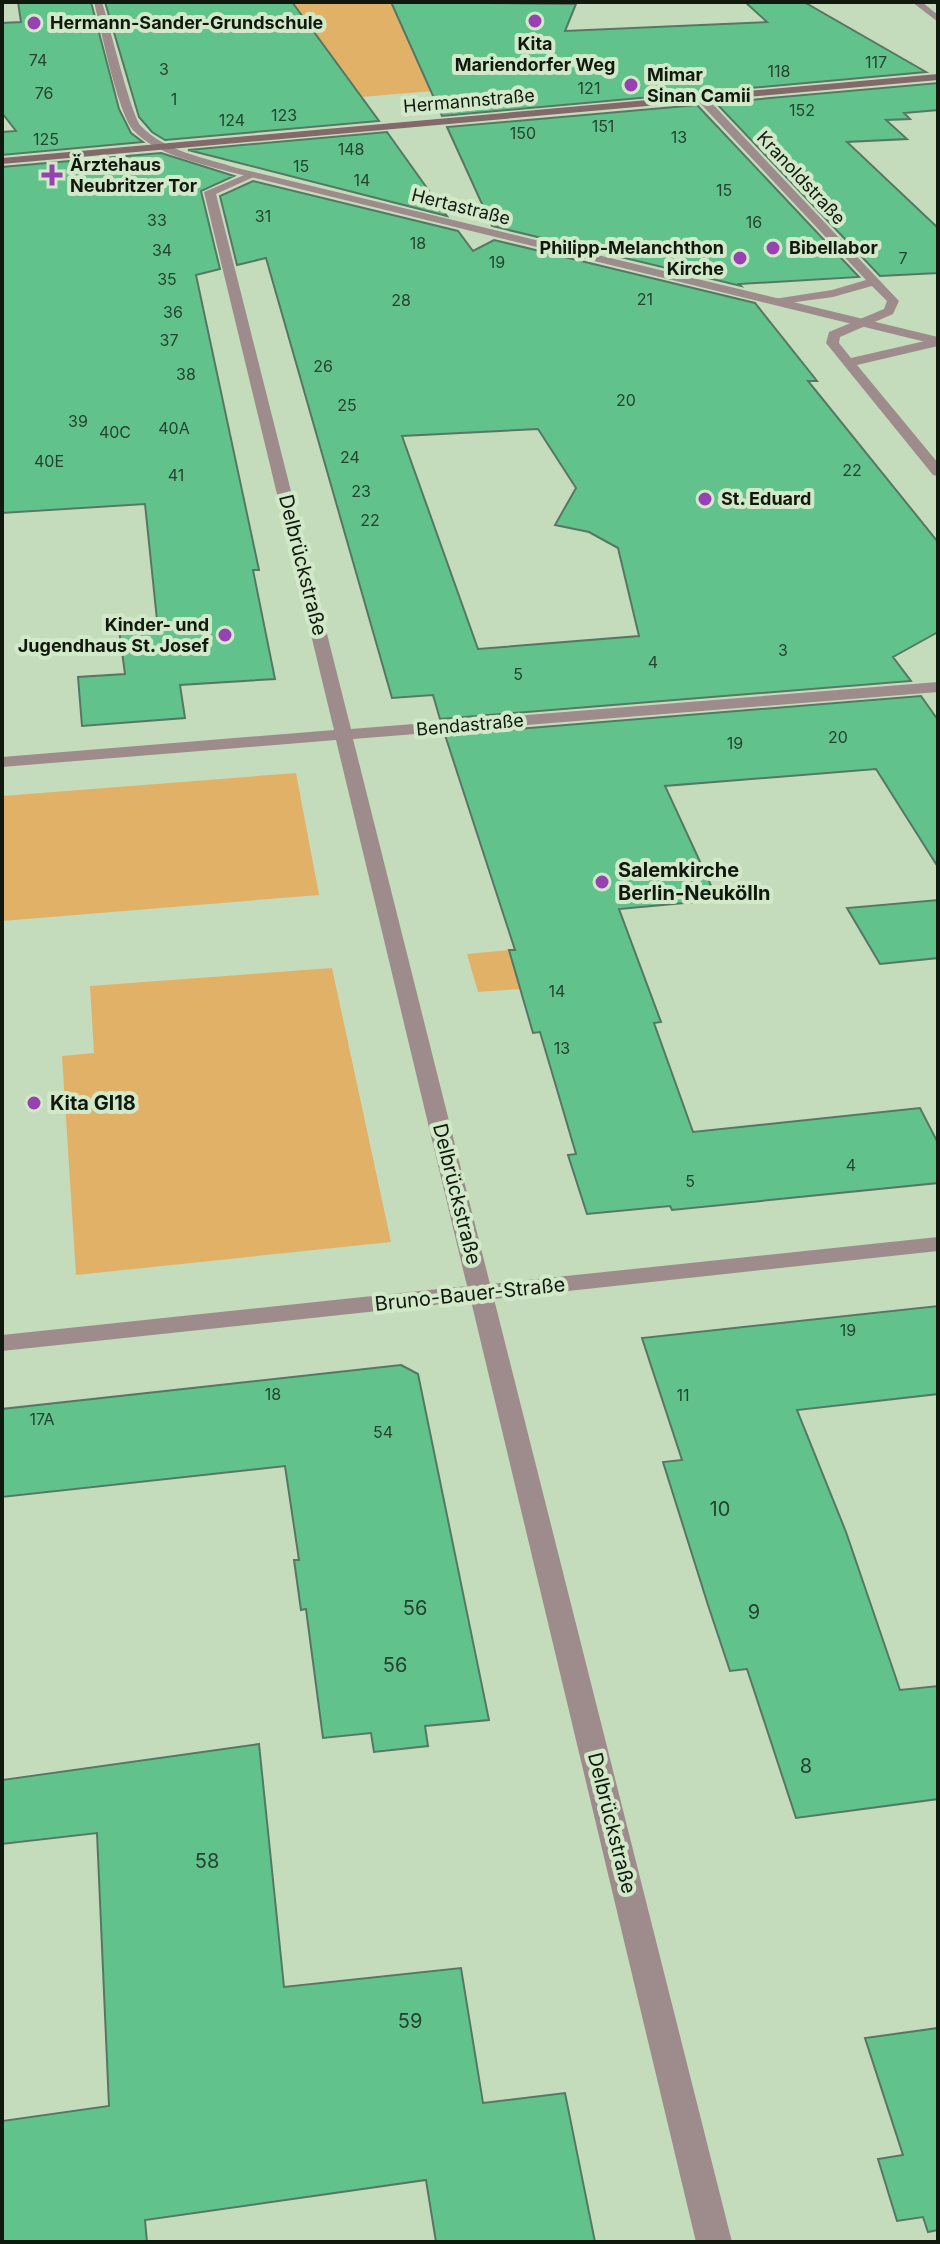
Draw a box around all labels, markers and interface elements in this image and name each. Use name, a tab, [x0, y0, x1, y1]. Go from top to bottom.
place label: Hermann-Sander-Grundschule	[50, 12, 324, 33]
marker: Kita Mariendorfer Weg	[526, 12, 544, 30]
marker: Hermann-Sander-Grundschule	[25, 14, 43, 32]
place label: Kita Mariendorfer Weg	[455, 33, 615, 75]
house number: 74	[29, 50, 47, 70]
house number: 117	[865, 52, 887, 72]
house number: 3	[159, 59, 169, 79]
house number: 118	[768, 61, 790, 81]
place label: Mimar Sinan Camii	[647, 64, 751, 106]
marker: Mimar Sinan Camii	[622, 76, 640, 94]
house number: 121	[578, 78, 600, 98]
house number: 76	[35, 83, 53, 103]
street label: Hermannstraße	[402, 84, 536, 117]
house number: 1	[171, 89, 177, 109]
house number: 152	[789, 100, 815, 120]
house number: 123	[271, 105, 297, 125]
house number: 124	[219, 110, 245, 130]
house number: 151	[592, 116, 614, 136]
house number: 150	[510, 123, 536, 143]
house number: 13	[671, 127, 687, 147]
street label: Kranoldstraße	[753, 127, 850, 229]
house number: 125	[33, 129, 59, 149]
house number: 148	[338, 139, 364, 159]
place label: Ärztehaus Neubritzer Tor	[70, 154, 197, 196]
house number: 15	[293, 156, 309, 176]
marker: Ärztehaus Neubritzer Tor	[41, 164, 63, 186]
house number: 14	[354, 170, 370, 190]
house number: 15	[716, 180, 732, 200]
street label: Hertastraße	[410, 184, 513, 229]
house number: 31	[255, 206, 271, 226]
house number: 33	[147, 210, 167, 230]
house number: 16	[746, 212, 762, 232]
house number: 18	[410, 233, 426, 253]
place label: Philipp-Melanchthon Kirche	[539, 237, 724, 279]
place label: Bibellabor	[789, 237, 878, 258]
marker: Bibellabor	[764, 239, 782, 257]
house number: 34	[152, 240, 172, 260]
house number: 7	[898, 248, 908, 268]
marker: Philipp-Melanchthon Kirche	[731, 249, 749, 267]
house number: 19	[489, 252, 505, 272]
house number: 35	[157, 269, 177, 289]
house number: 21	[637, 289, 653, 309]
house number: 28	[391, 290, 411, 310]
house number: 36	[163, 302, 183, 322]
house number: 37	[160, 330, 178, 350]
house number: 26	[313, 356, 333, 376]
house number: 38	[176, 364, 196, 384]
house number: 20	[616, 390, 636, 410]
house number: 25	[337, 395, 357, 415]
house number: 39	[68, 411, 88, 431]
house number: 40A	[158, 418, 190, 438]
house number: 40C	[99, 422, 131, 442]
house number: 24	[340, 447, 360, 467]
house number: 40E	[34, 451, 64, 471]
house number: 22	[842, 460, 862, 480]
house number: 41	[168, 465, 184, 485]
house number: 23	[351, 481, 371, 501]
place label: St. Eduard	[721, 488, 811, 509]
marker: St. Eduard	[696, 490, 714, 508]
street label: Delbrückstraße	[274, 492, 332, 638]
house number: 22	[360, 510, 380, 530]
place label: Kinder- und Jugendhaus St. Josef	[18, 614, 209, 656]
marker: Kinder- und Jugendhaus St. Josef	[216, 626, 234, 644]
house number: 3	[778, 640, 788, 660]
house number: 4	[648, 652, 658, 672]
house number: 5	[513, 664, 523, 684]
street label: Bendastraße	[415, 709, 525, 740]
house number: 20	[828, 727, 848, 747]
house number: 19	[727, 733, 743, 753]
place label: Salemkirche Berlin-Neukölln	[618, 858, 771, 905]
marker: Salemkirche Berlin-Neukölln	[593, 873, 611, 891]
house number: 14	[549, 981, 565, 1001]
house number: 13	[554, 1038, 570, 1058]
place label: Kita Gl18	[50, 1091, 136, 1115]
marker: Kita Gl18	[25, 1094, 43, 1112]
street label: Delbrückstraße	[428, 1121, 486, 1267]
house number: 4	[846, 1155, 856, 1175]
house number: 5	[685, 1171, 695, 1191]
street label: Bruno-Bauer-Straße	[374, 1272, 566, 1316]
house number: 19	[840, 1320, 856, 1340]
house number: 18	[265, 1384, 281, 1404]
house number: 11	[676, 1385, 690, 1405]
house number: 17A	[30, 1409, 54, 1429]
house number: 54	[373, 1422, 393, 1442]
house number: 10	[710, 1497, 730, 1521]
house number: 56	[403, 1596, 427, 1620]
house number: 9	[748, 1600, 760, 1624]
house number: 56	[383, 1653, 407, 1677]
street label: Delbrückstraße	[583, 1750, 641, 1896]
house number: 8	[800, 1754, 812, 1778]
house number: 58	[195, 1849, 219, 1873]
house number: 59	[398, 2009, 422, 2033]

